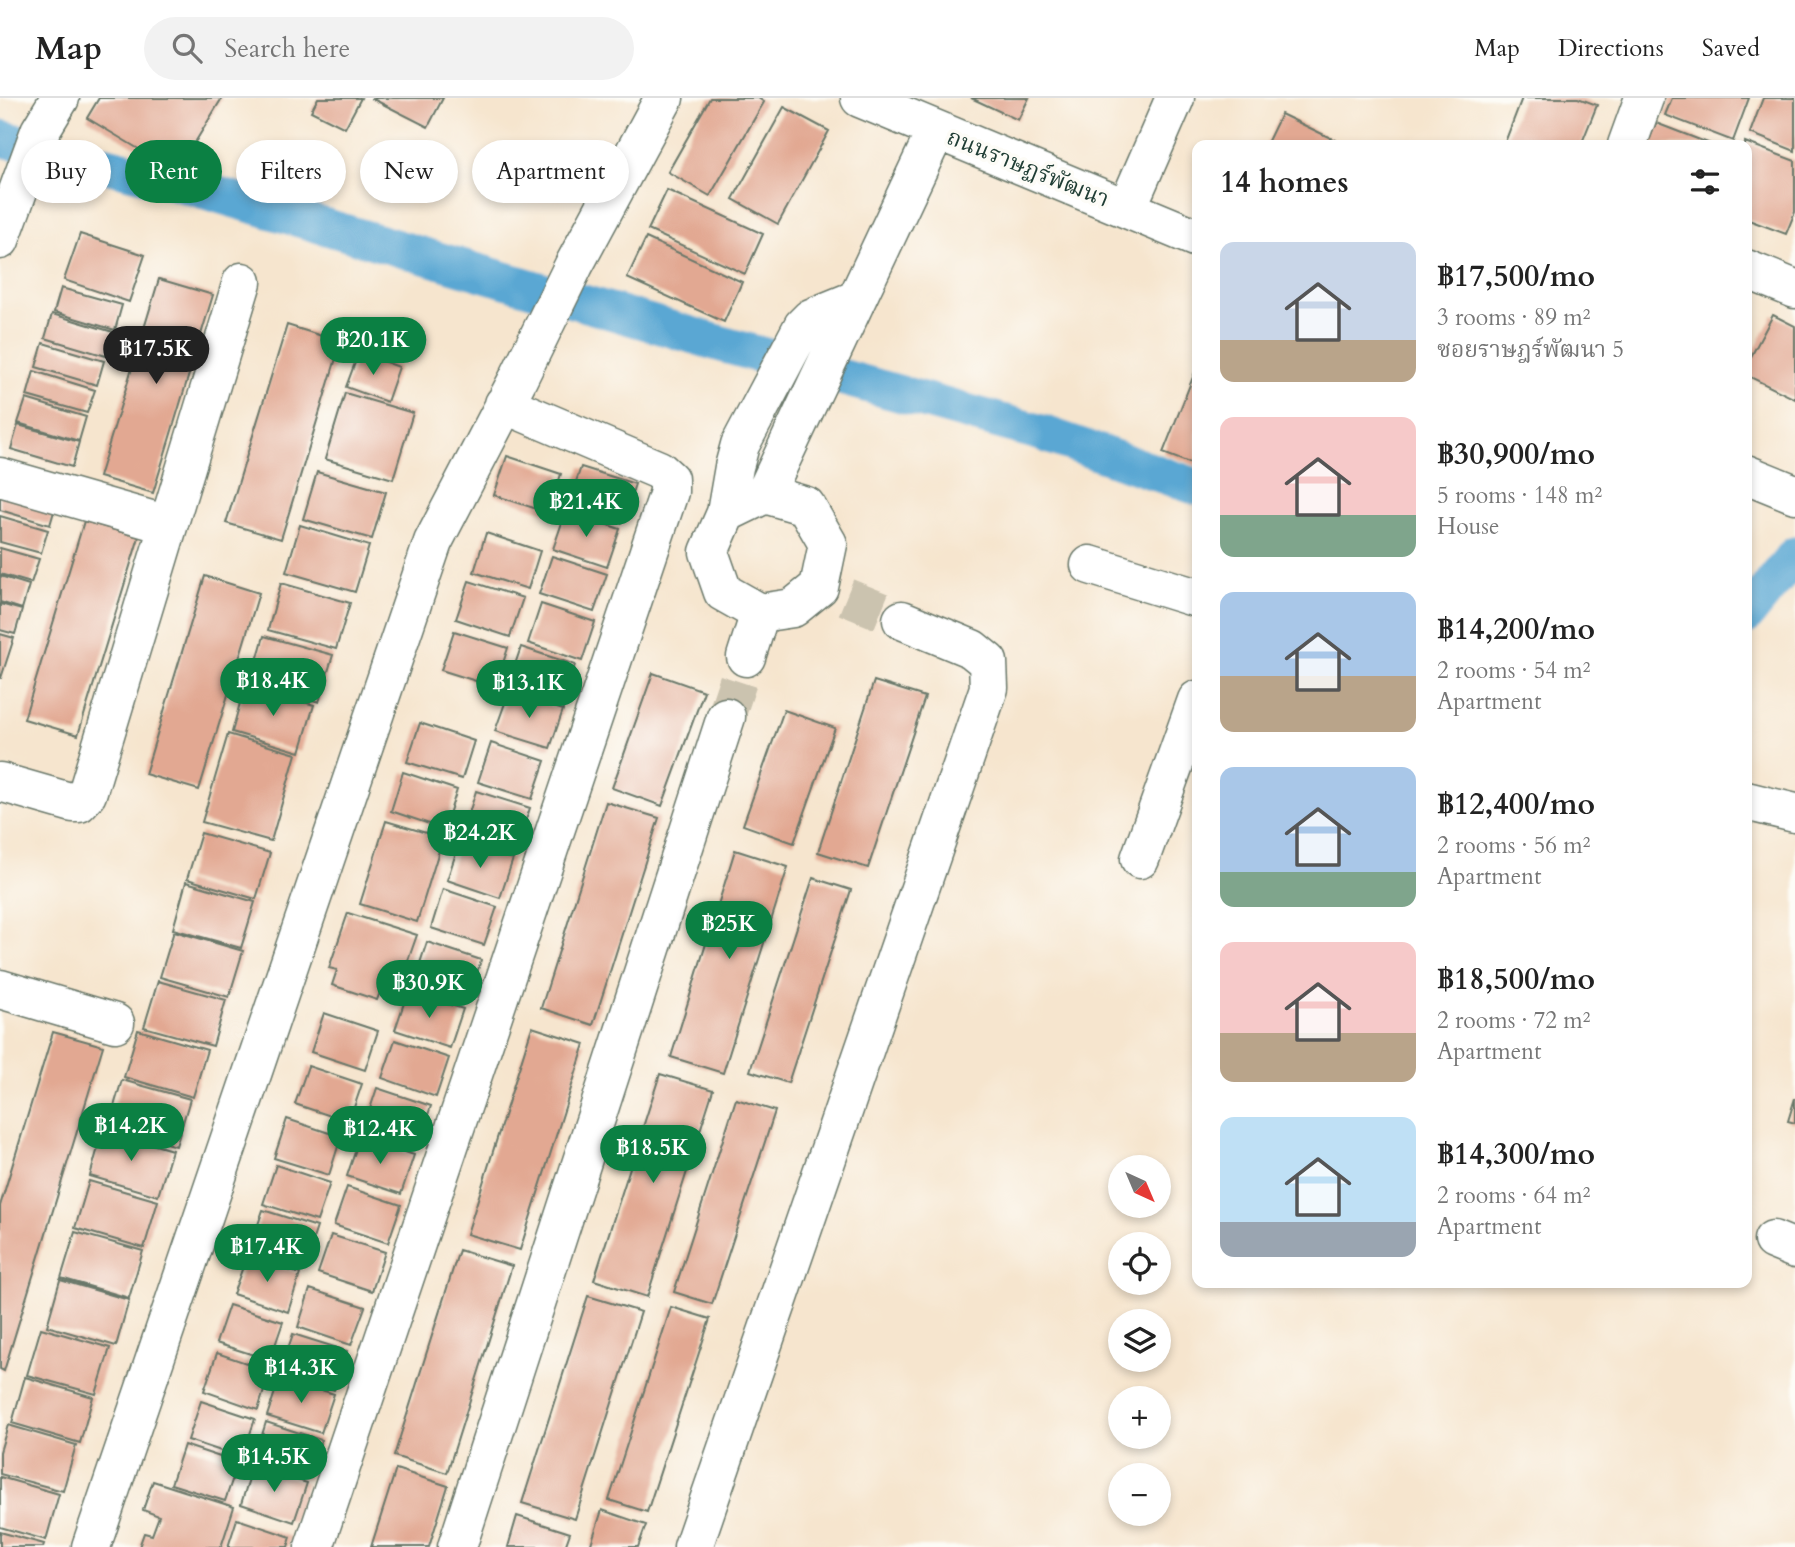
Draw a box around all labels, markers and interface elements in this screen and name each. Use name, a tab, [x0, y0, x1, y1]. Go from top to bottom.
search box	[144, 17, 634, 80]
text: Map	[35, 26, 102, 71]
icon: search	[168, 29, 206, 67]
text: Search here	[224, 31, 350, 66]
text: Map	[1474, 32, 1520, 65]
text: Directions	[1558, 32, 1664, 65]
text: Saved	[1702, 32, 1760, 65]
street label: ถนนราษฏร์พัฒนา	[942, 121, 1114, 215]
chip: Buy	[21, 140, 111, 203]
chip: Rent	[125, 140, 222, 203]
chip: Filters	[236, 140, 346, 203]
chip: New	[360, 140, 458, 203]
chip: Apartment	[472, 140, 629, 203]
text: 14 homes	[1220, 162, 1349, 203]
icon: filters	[1686, 163, 1724, 201]
text: ฿17,500/mo	[1437, 256, 1595, 297]
icon: home	[1276, 270, 1360, 354]
text: 3 rooms · 89 m²	[1437, 302, 1590, 333]
pin: ฿20.1K	[316, 317, 430, 377]
text: ฿20.1K	[336, 324, 410, 355]
pin: ฿17.5K	[99, 327, 213, 386]
text: ฿17.5K	[119, 333, 193, 364]
text: ซอยราษฎร์พัฒนา 5	[1437, 334, 1624, 365]
text: ฿30,900/mo	[1437, 434, 1595, 475]
icon: home	[1276, 445, 1360, 529]
pin: ฿21.4K	[529, 480, 643, 539]
text: 5 rooms · 148 m²	[1437, 480, 1602, 511]
text: ฿21.4K	[549, 486, 623, 517]
text: House	[1437, 511, 1499, 542]
text: ฿14,200/mo	[1437, 609, 1595, 650]
icon: home	[1276, 620, 1360, 704]
text: 2 rooms · 54 m²	[1437, 655, 1590, 686]
pin: ฿18.4K	[216, 658, 330, 718]
pin: ฿13.1K	[472, 660, 586, 720]
text: ฿18.4K	[236, 665, 310, 696]
text: ฿13.1K	[492, 667, 566, 698]
text: Apartment	[1437, 686, 1541, 717]
text: ฿12,400/mo	[1437, 784, 1595, 825]
icon: home	[1276, 795, 1360, 879]
pin: ฿24.2K	[423, 810, 537, 870]
text: ฿24.2K	[443, 817, 517, 848]
text: 2 rooms · 56 m²	[1437, 830, 1590, 861]
text: Apartment	[1437, 861, 1541, 892]
pin: ฿25K	[688, 902, 770, 961]
text: ฿25K	[701, 908, 757, 939]
text: ฿18,500/mo	[1437, 959, 1595, 1000]
pin: ฿30.9K	[372, 960, 486, 1020]
text: ฿30.9K	[392, 967, 466, 998]
icon: home	[1276, 970, 1360, 1054]
text: 2 rooms · 72 m²	[1437, 1005, 1590, 1036]
text: Apartment	[1437, 1036, 1541, 1067]
pin: ฿14.2K	[74, 1104, 188, 1163]
pin: ฿12.4K	[323, 1107, 437, 1166]
text: ฿14.2K	[94, 1110, 168, 1141]
text: ฿12.4K	[343, 1113, 417, 1144]
pin: ฿18.5K	[596, 1126, 710, 1185]
text: ฿18.5K	[616, 1132, 690, 1163]
text: ฿14,300/mo	[1437, 1134, 1595, 1175]
icon: home	[1276, 1145, 1360, 1229]
north arrow	[1108, 1155, 1171, 1218]
map controls	[1108, 1155, 1171, 1526]
text: 2 rooms · 64 m²	[1437, 1180, 1590, 1211]
text: Apartment	[1437, 1211, 1541, 1242]
pin: ฿17.4K	[210, 1224, 324, 1284]
text: ฿17.4K	[230, 1231, 304, 1262]
button: locate	[1108, 1232, 1171, 1295]
button: layers	[1108, 1309, 1171, 1372]
pin: ฿14.3K	[244, 1346, 358, 1405]
text: ฿14.3K	[264, 1352, 338, 1383]
button: +	[1108, 1386, 1171, 1449]
pin: ฿14.5K	[217, 1434, 331, 1494]
text: ฿14.5K	[237, 1441, 311, 1472]
button: −	[1108, 1463, 1171, 1526]

